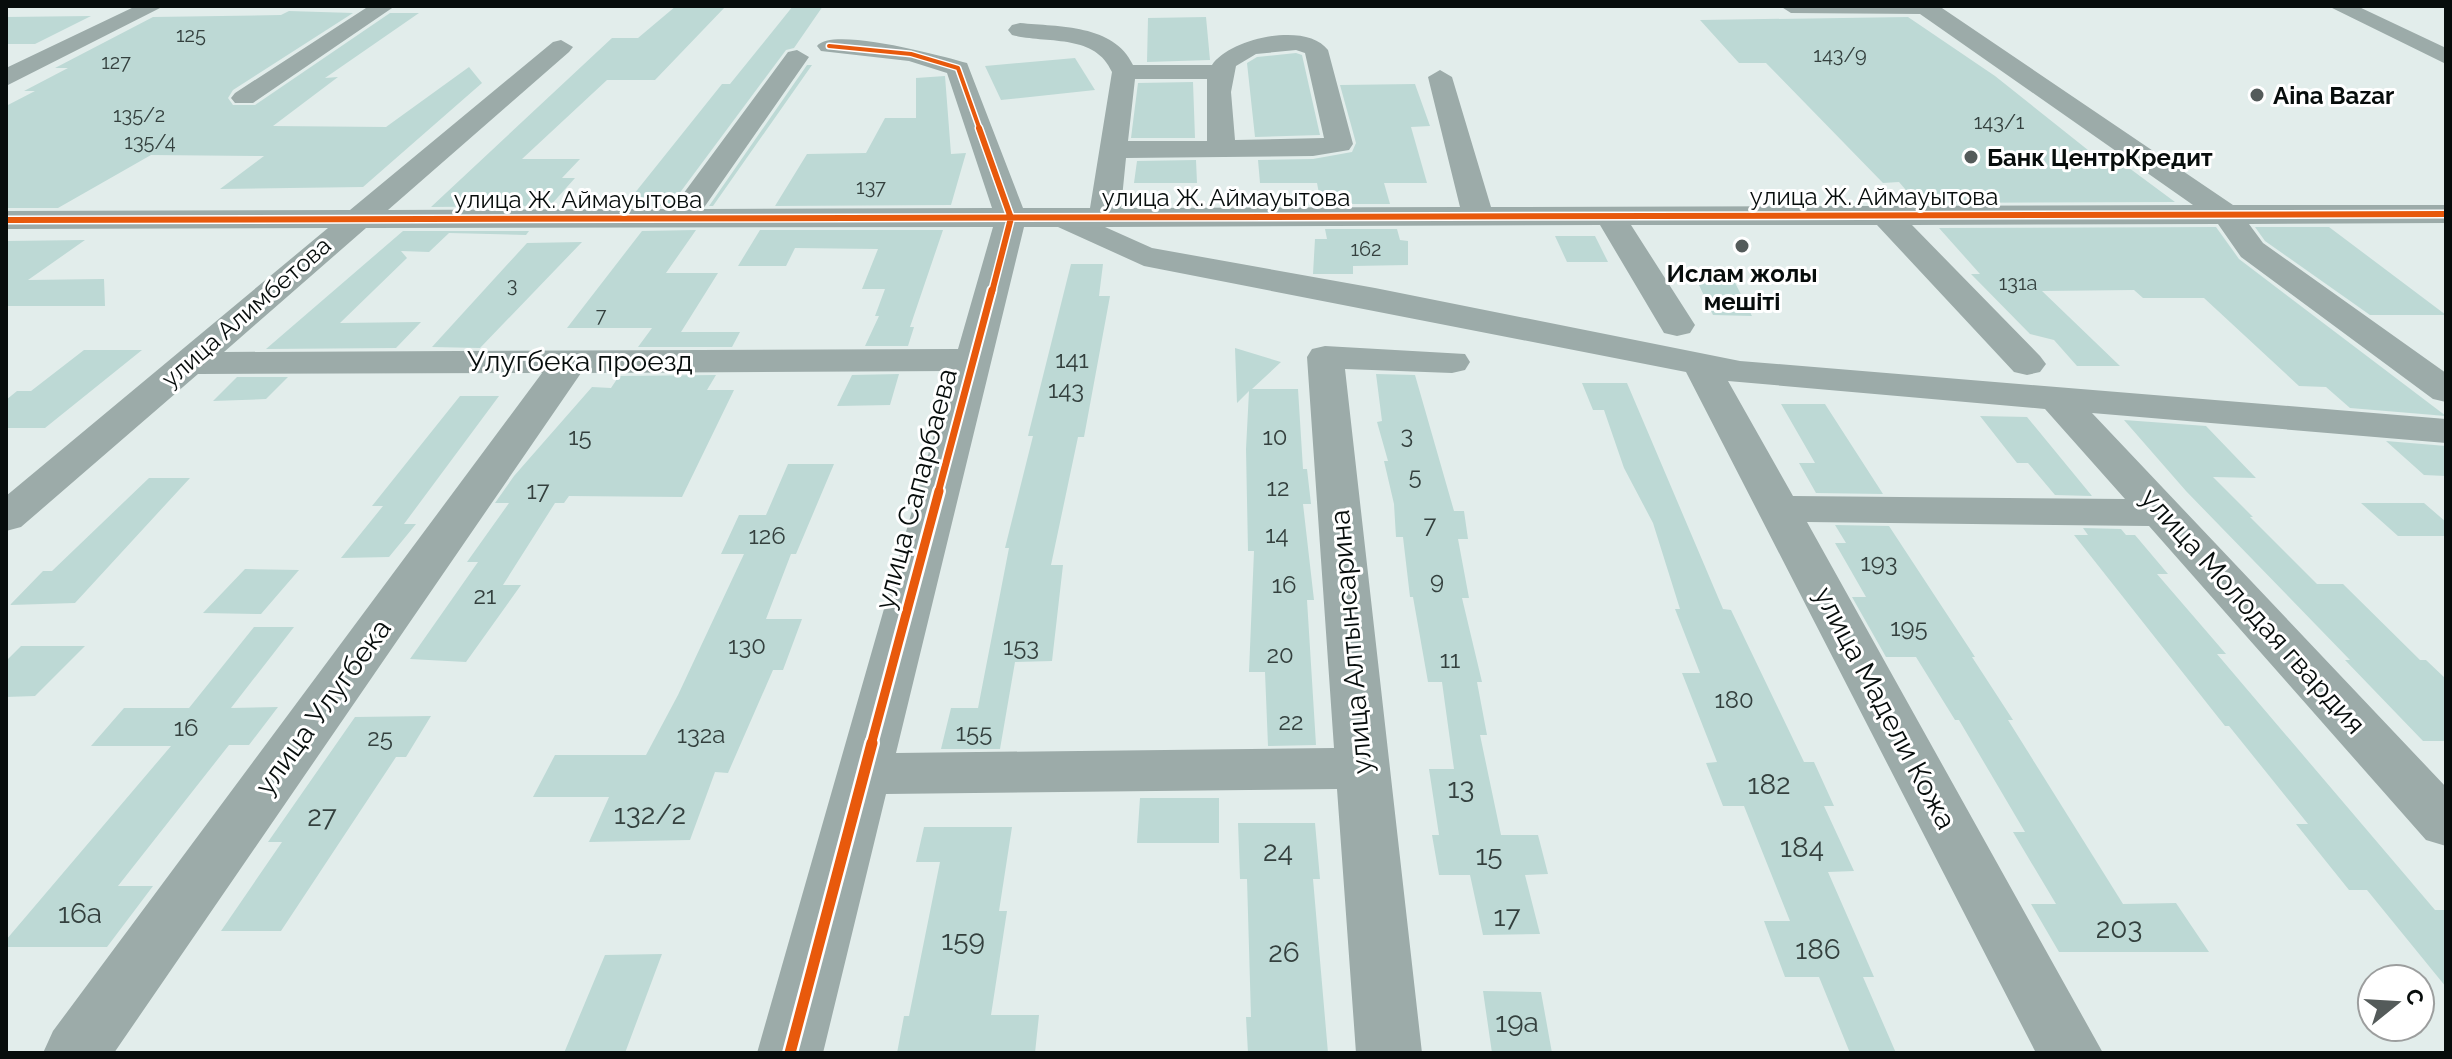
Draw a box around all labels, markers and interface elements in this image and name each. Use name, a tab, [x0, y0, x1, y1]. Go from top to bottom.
house number: 125	[176, 23, 206, 47]
house number: 143/9	[1813, 43, 1867, 67]
house number: 127	[101, 50, 131, 74]
place label: Aina Bazar	[2273, 81, 2394, 110]
marker: Aina Bazar	[2248, 86, 2266, 104]
house number: 135/2	[113, 103, 165, 127]
house number: 143/1	[1974, 110, 2025, 134]
house number: 135/4	[124, 130, 176, 154]
place label: Банк ЦентрКредит	[1987, 143, 2213, 172]
marker: Банк ЦентрКредит	[1962, 148, 1980, 166]
house number: 137	[856, 175, 886, 199]
street label: улица Ж. Аймауытова	[1750, 182, 1998, 211]
street label: улица Ж. Аймауытова	[1102, 183, 1350, 212]
street label: улица Ж. Аймауытова	[454, 185, 702, 214]
street label: улица Алимбетова	[156, 231, 336, 393]
house number: 162	[1350, 237, 1382, 261]
marker: Ислам жолы мешіті	[1733, 237, 1751, 255]
place label: Ислам жолы мешіті	[1667, 259, 1817, 316]
house number: 131а	[1999, 271, 2037, 295]
house number: 3	[507, 273, 517, 297]
house number: 7	[596, 303, 607, 327]
street label: Улугбека проезд	[467, 345, 693, 378]
house number: 141	[1055, 345, 1089, 374]
street label: улица Сапарбаева	[868, 365, 964, 613]
house number: 143	[1048, 375, 1084, 404]
house number: 3	[1401, 420, 1413, 449]
house number: 15	[568, 422, 592, 451]
house number: 10	[1263, 422, 1287, 451]
house number: 5	[1408, 461, 1422, 490]
house number: 12	[1267, 473, 1289, 502]
house number: 17	[527, 476, 550, 505]
street label: улица Молодая гвардия	[2134, 481, 2372, 741]
street label: улица Алтынсарина	[1323, 508, 1379, 776]
house number: 7	[1424, 510, 1437, 539]
house number: 14	[1265, 520, 1289, 549]
house number: 126	[748, 521, 786, 550]
house number: 193	[1860, 548, 1898, 577]
house number: 9	[1430, 566, 1444, 595]
house number: 16	[1272, 570, 1296, 599]
house number: 21	[474, 581, 496, 610]
street label: улица Мадели Кожа	[1807, 581, 1963, 835]
street label: улица Улугбека	[248, 613, 398, 801]
house number: 195	[1890, 613, 1928, 642]
house number: 130	[728, 631, 766, 660]
house number: 153	[1003, 632, 1039, 661]
house number: 20	[1266, 640, 1294, 669]
house number: 11	[1440, 645, 1460, 674]
house number: 180	[1714, 685, 1754, 714]
house number: 22	[1278, 707, 1304, 736]
house number: 16	[174, 713, 198, 742]
house number: 155	[956, 718, 992, 747]
house number: 132а	[677, 720, 725, 749]
house number: 25	[367, 723, 393, 752]
house number: 182	[1747, 768, 1791, 801]
house number: 13	[1448, 772, 1474, 805]
house number: 132/2	[614, 798, 686, 831]
house number: 27	[307, 800, 337, 833]
house number: 184	[1780, 831, 1824, 864]
house number: 24	[1263, 835, 1293, 868]
house number: 15	[1475, 839, 1503, 872]
house number: 16а	[58, 897, 102, 930]
house number: 17	[1494, 900, 1520, 933]
house number: 203	[2096, 912, 2142, 945]
house number: 159	[941, 924, 985, 957]
house number: 186	[1795, 933, 1841, 966]
house number: 26	[1268, 936, 1300, 969]
north arrow	[2356, 963, 2436, 1043]
text: С	[2400, 986, 2430, 1008]
house number: 19а	[1495, 1006, 1539, 1039]

